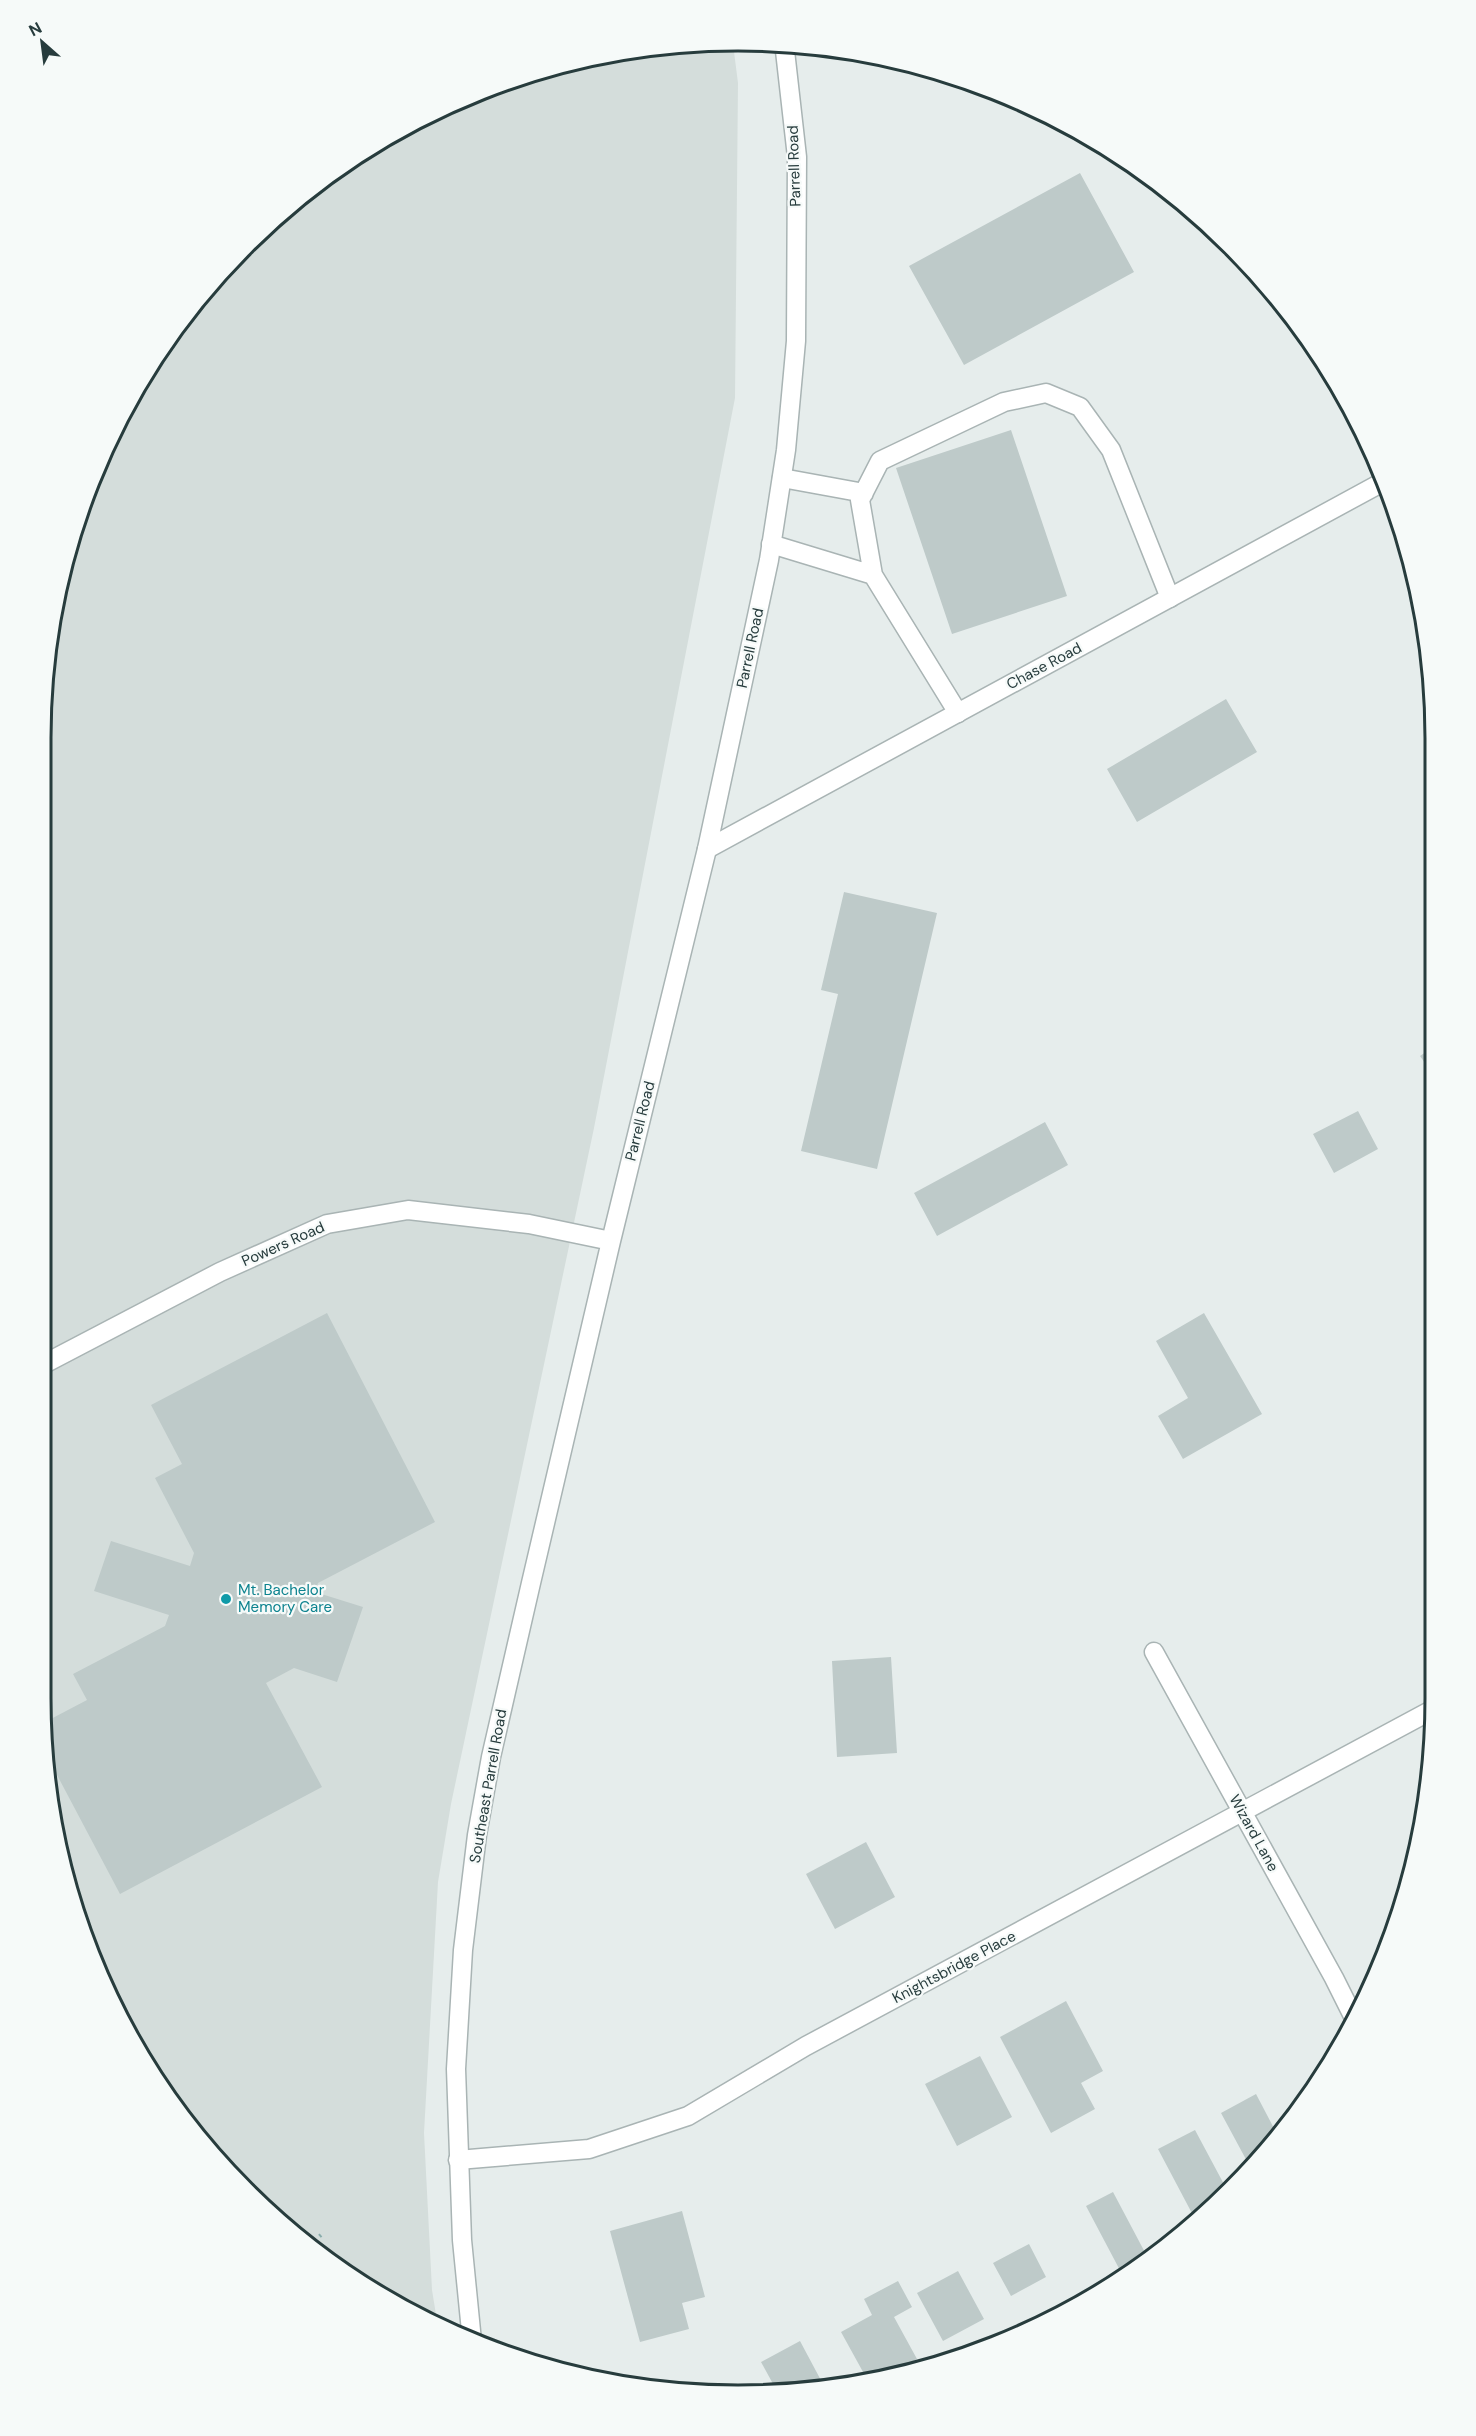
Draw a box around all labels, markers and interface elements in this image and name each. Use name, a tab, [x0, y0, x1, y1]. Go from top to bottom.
north arrow	[12, 12, 72, 72]
text: N	[25, 17, 45, 41]
street label: Parrell Road	[783, 125, 805, 207]
street label: Parrell Road	[732, 606, 768, 690]
street label: Chase Road	[1003, 638, 1085, 694]
street label: Parrell Road	[620, 1079, 660, 1163]
street label: Powers Road	[238, 1217, 328, 1271]
place label: Mt. Bachelor Memory Care	[238, 1580, 332, 1617]
marker: Mt. Bachelor Memory Care	[219, 1592, 233, 1606]
street label: Southeast Parrell Road	[465, 1707, 511, 1865]
street label: Wizard Lane	[1225, 1791, 1283, 1875]
street label: Knightsbridge Place	[889, 1926, 1019, 2008]

